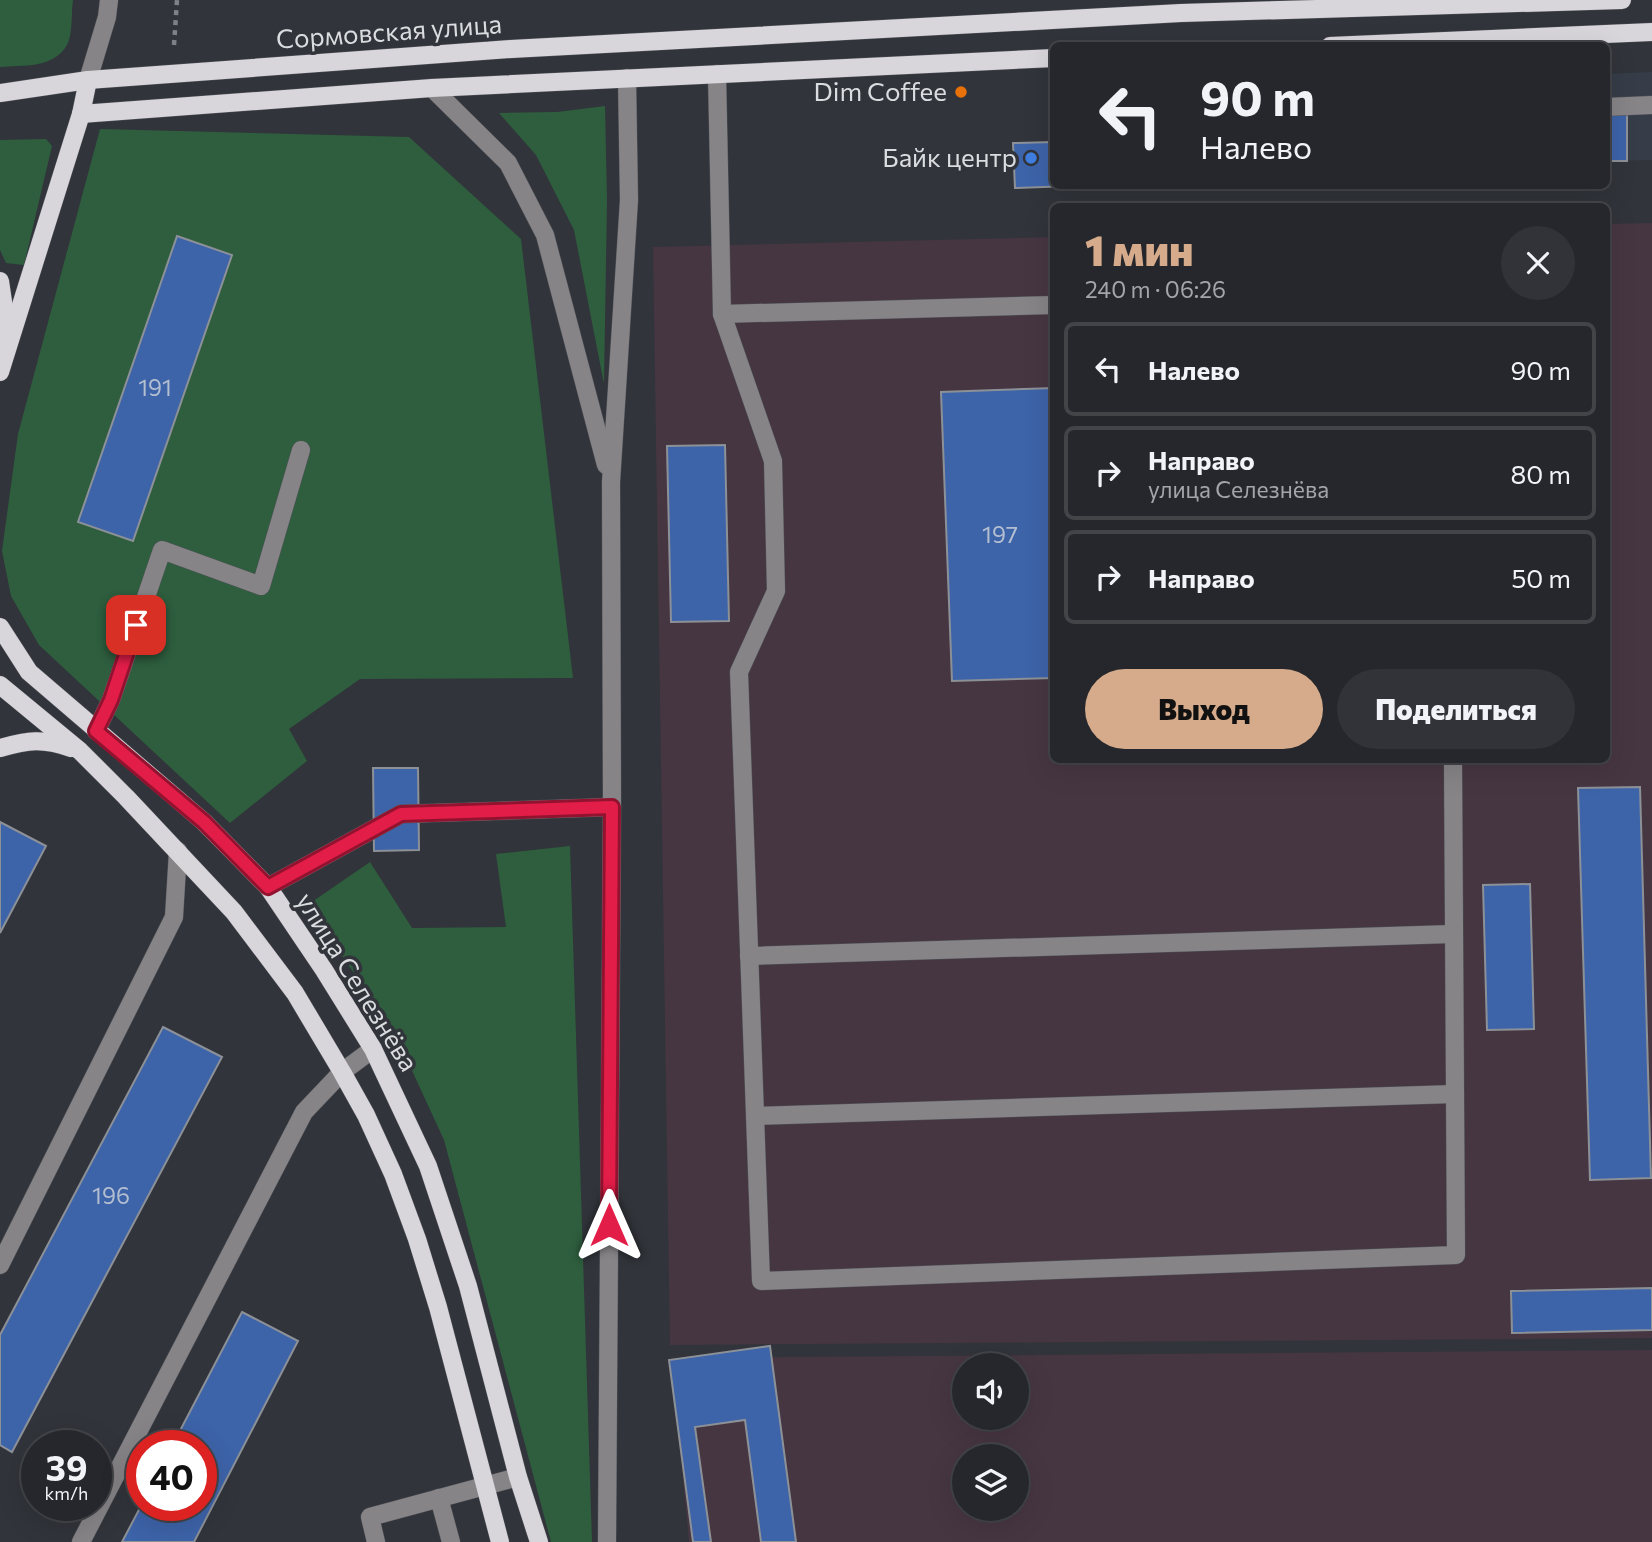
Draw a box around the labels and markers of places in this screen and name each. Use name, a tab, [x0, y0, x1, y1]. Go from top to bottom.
place label: Dim Coffee	[814, 75, 947, 106]
marker: Dim Coffee	[953, 84, 969, 100]
place label: Байк центр	[882, 141, 1017, 172]
marker: Байк центр	[1023, 150, 1039, 166]
pin	[106, 595, 166, 655]

